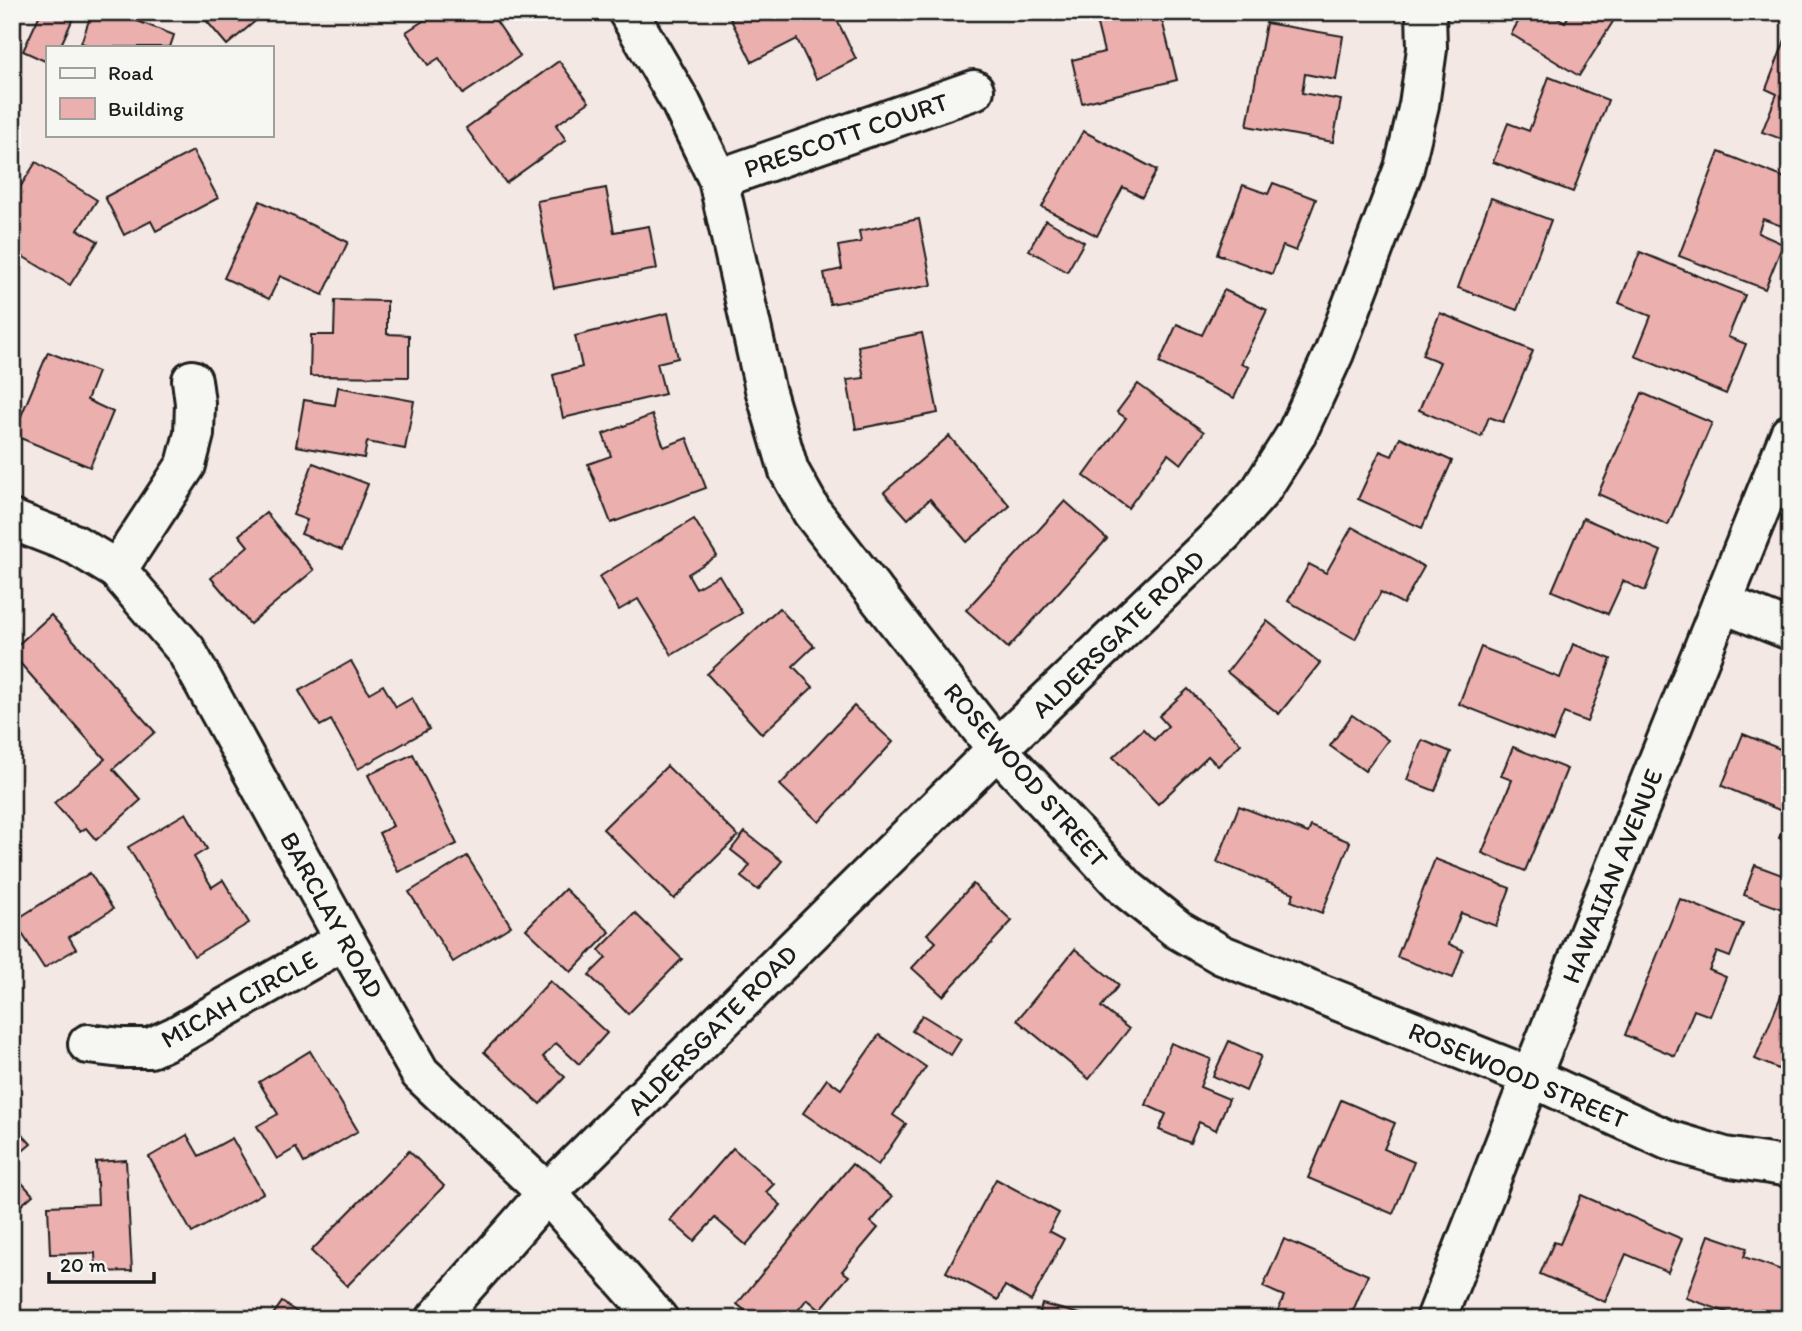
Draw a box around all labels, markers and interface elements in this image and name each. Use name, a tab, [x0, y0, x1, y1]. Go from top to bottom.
legend	[46, 46, 273, 136]
text: Road	[108, 60, 154, 85]
street label: PRESCOTT COURT	[740, 85, 953, 185]
text: Building	[108, 96, 184, 121]
street label: ALDERSGATE ROAD	[1025, 543, 1211, 725]
street label: ROSEWOOD STREET	[937, 676, 1115, 874]
street label: HAWAIIAN AVENUE	[1554, 764, 1670, 988]
street label: BARCLAY ROAD	[273, 826, 391, 1004]
street label: ALDERSGATE ROAD	[620, 938, 804, 1122]
street label: MICAH CIRCLE	[155, 943, 323, 1055]
street label: ROSEWOOD STREET	[1404, 1014, 1633, 1136]
scale bar	[49, 1240, 154, 1284]
text: 20 m	[60, 1252, 107, 1277]

